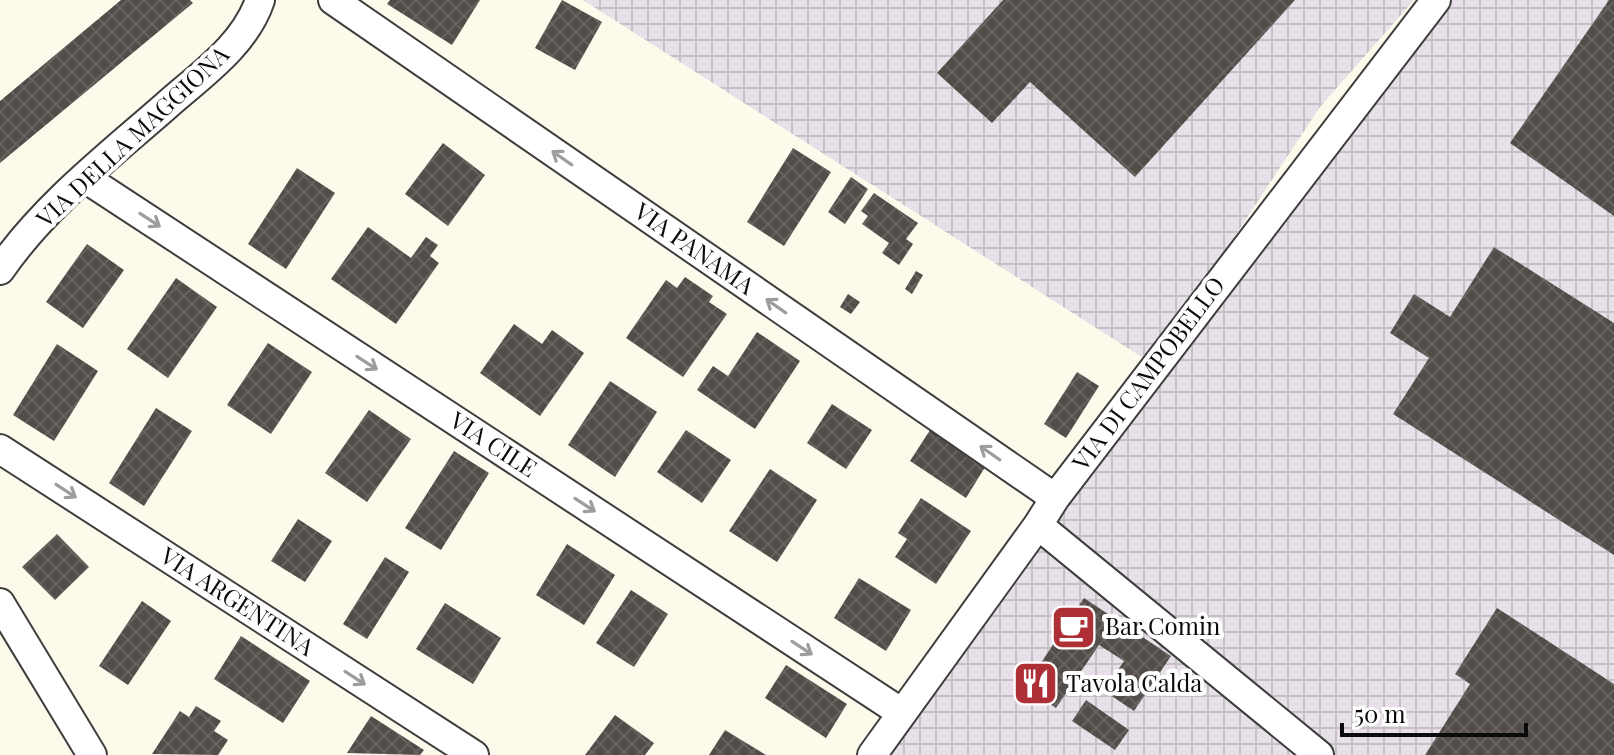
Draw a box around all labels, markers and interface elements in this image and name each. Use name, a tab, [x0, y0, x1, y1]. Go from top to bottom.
street label: VIA DELLA MAGGIONA	[28, 37, 235, 234]
one-way arrow	[552, 150, 574, 166]
street label: VIA PANAMA	[628, 194, 762, 301]
one-way arrow	[138, 212, 160, 229]
street label: VIA DI CAMPOBELLO	[1063, 269, 1231, 477]
one-way arrow	[766, 298, 788, 314]
one-way arrow	[356, 355, 378, 371]
street label: VIA CILE	[444, 403, 544, 483]
one-way arrow	[980, 445, 1002, 462]
one-way arrow	[54, 483, 76, 499]
one-way arrow	[573, 497, 595, 514]
street label: VIA ARGENTINA	[154, 538, 322, 662]
cafe icon: Bar Comin	[1050, 603, 1098, 651]
place label: Bar Comin	[1105, 609, 1220, 641]
one-way arrow	[791, 639, 813, 656]
restaurant icon: Tavola Calda	[1011, 660, 1059, 708]
place label: Tavola Calda	[1066, 666, 1202, 698]
one-way arrow	[343, 669, 365, 686]
scale bar	[1342, 687, 1526, 737]
text: 50 m	[1354, 697, 1406, 729]

